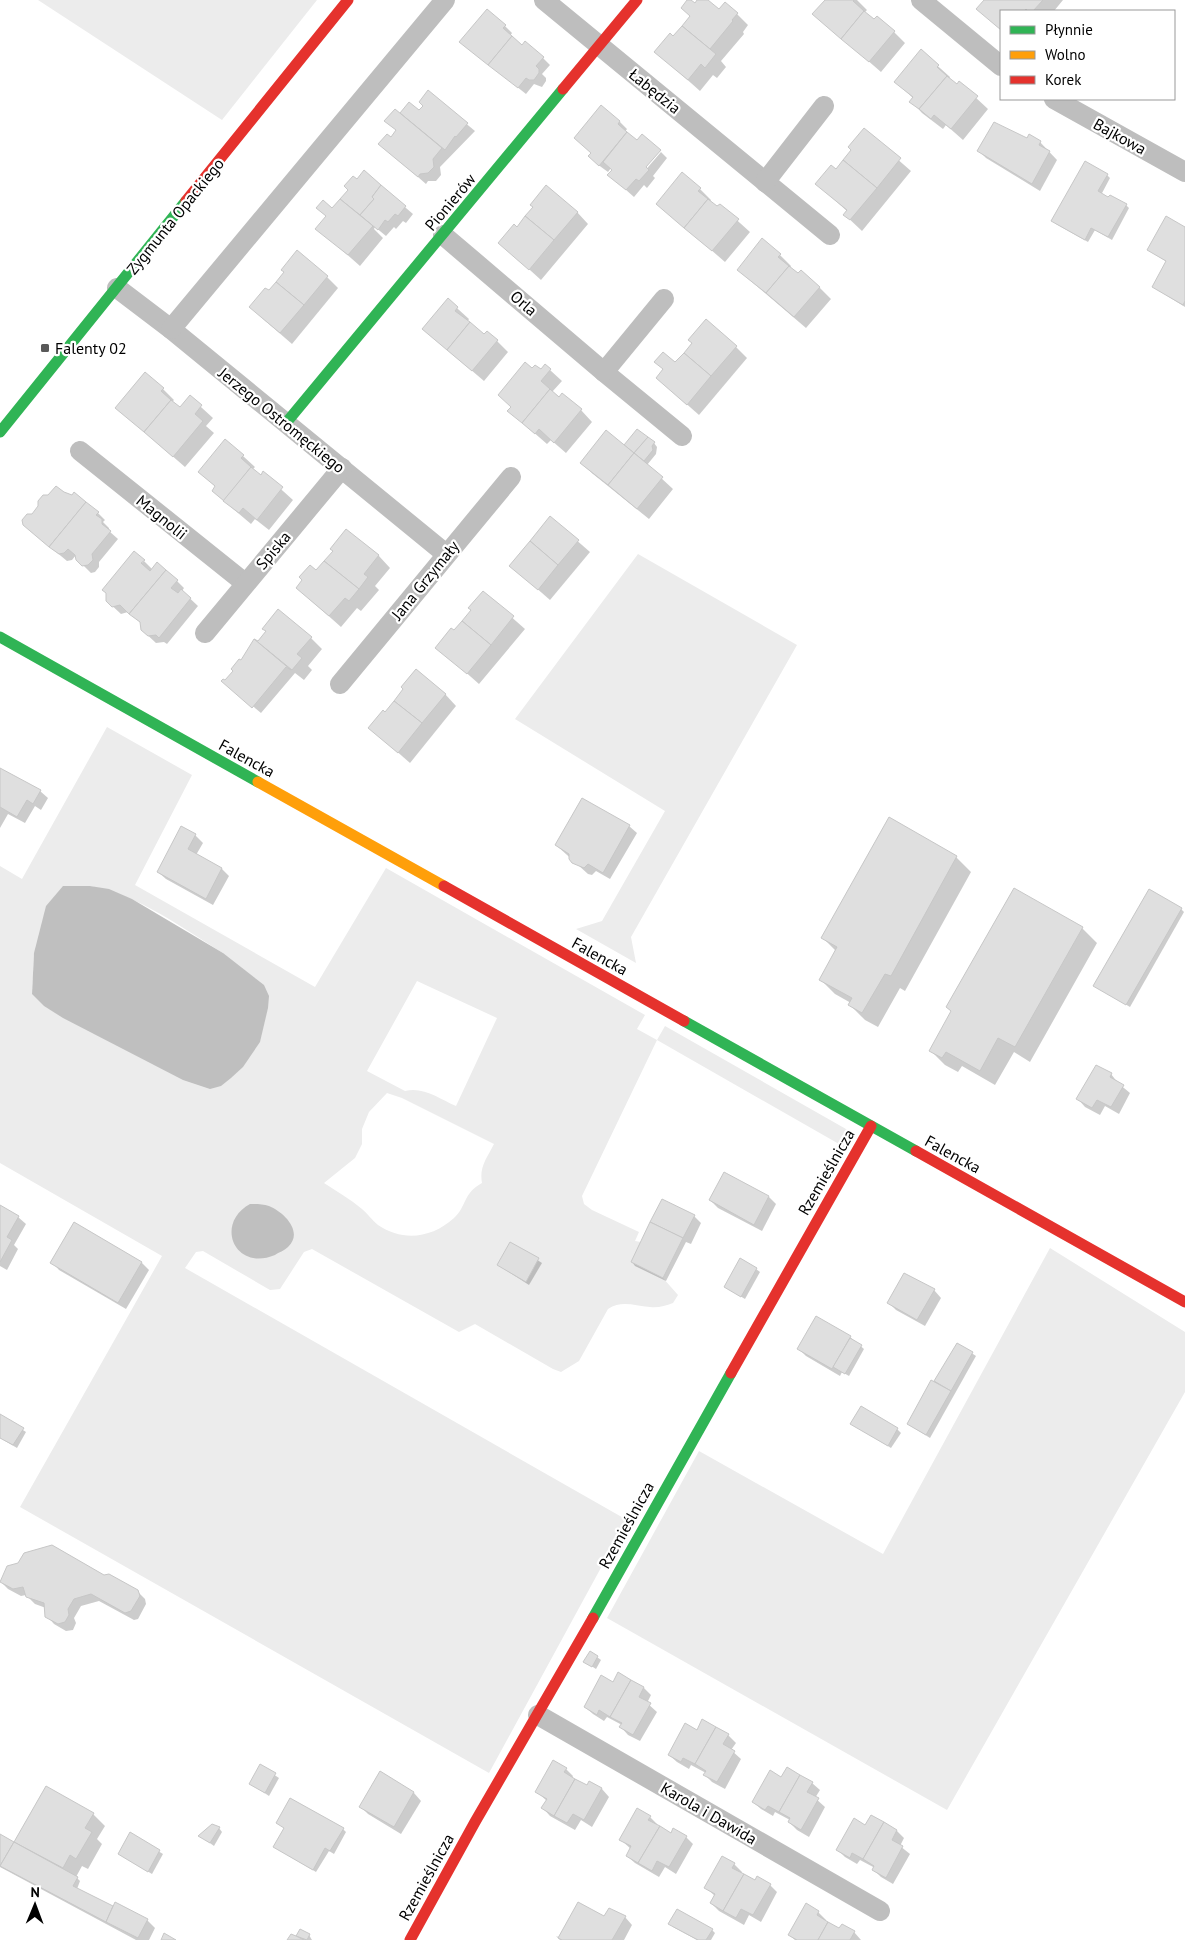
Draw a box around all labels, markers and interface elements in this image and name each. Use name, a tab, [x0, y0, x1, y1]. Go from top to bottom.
legend	[1000, 10, 1175, 100]
text: Płynnie	[1045, 20, 1093, 39]
text: Wolno	[1045, 45, 1085, 64]
street label: Łabędzia	[625, 64, 685, 118]
text: Korek	[1045, 70, 1082, 89]
street label: Bajkowa	[1090, 113, 1150, 159]
street label: Zygmunta Opackiego	[122, 154, 228, 278]
street label: Pionierów	[420, 169, 480, 235]
street label: Orla	[506, 286, 542, 320]
place label: Falenty 02	[55, 338, 127, 358]
marker: Falenty 02	[39, 342, 51, 354]
street label: Jerzego Ostromęckiego	[214, 362, 349, 477]
street label: Magnolii	[132, 490, 192, 544]
street label: Spiska	[251, 527, 295, 573]
street label: Jana Grzymały	[386, 536, 463, 624]
street label: Falencka	[216, 735, 278, 781]
street label: Falencka	[569, 933, 631, 979]
street label: Rzemieślnicza	[793, 1125, 859, 1219]
street label: Falencka	[922, 1131, 984, 1177]
street label: Rzemieślnicza	[594, 1478, 658, 1572]
street label: Karola i Dawida	[657, 1777, 761, 1849]
street label: Rzemieślnicza	[394, 1830, 458, 1924]
north arrow	[10, 1880, 60, 1930]
text: N	[30, 1883, 40, 1901]

